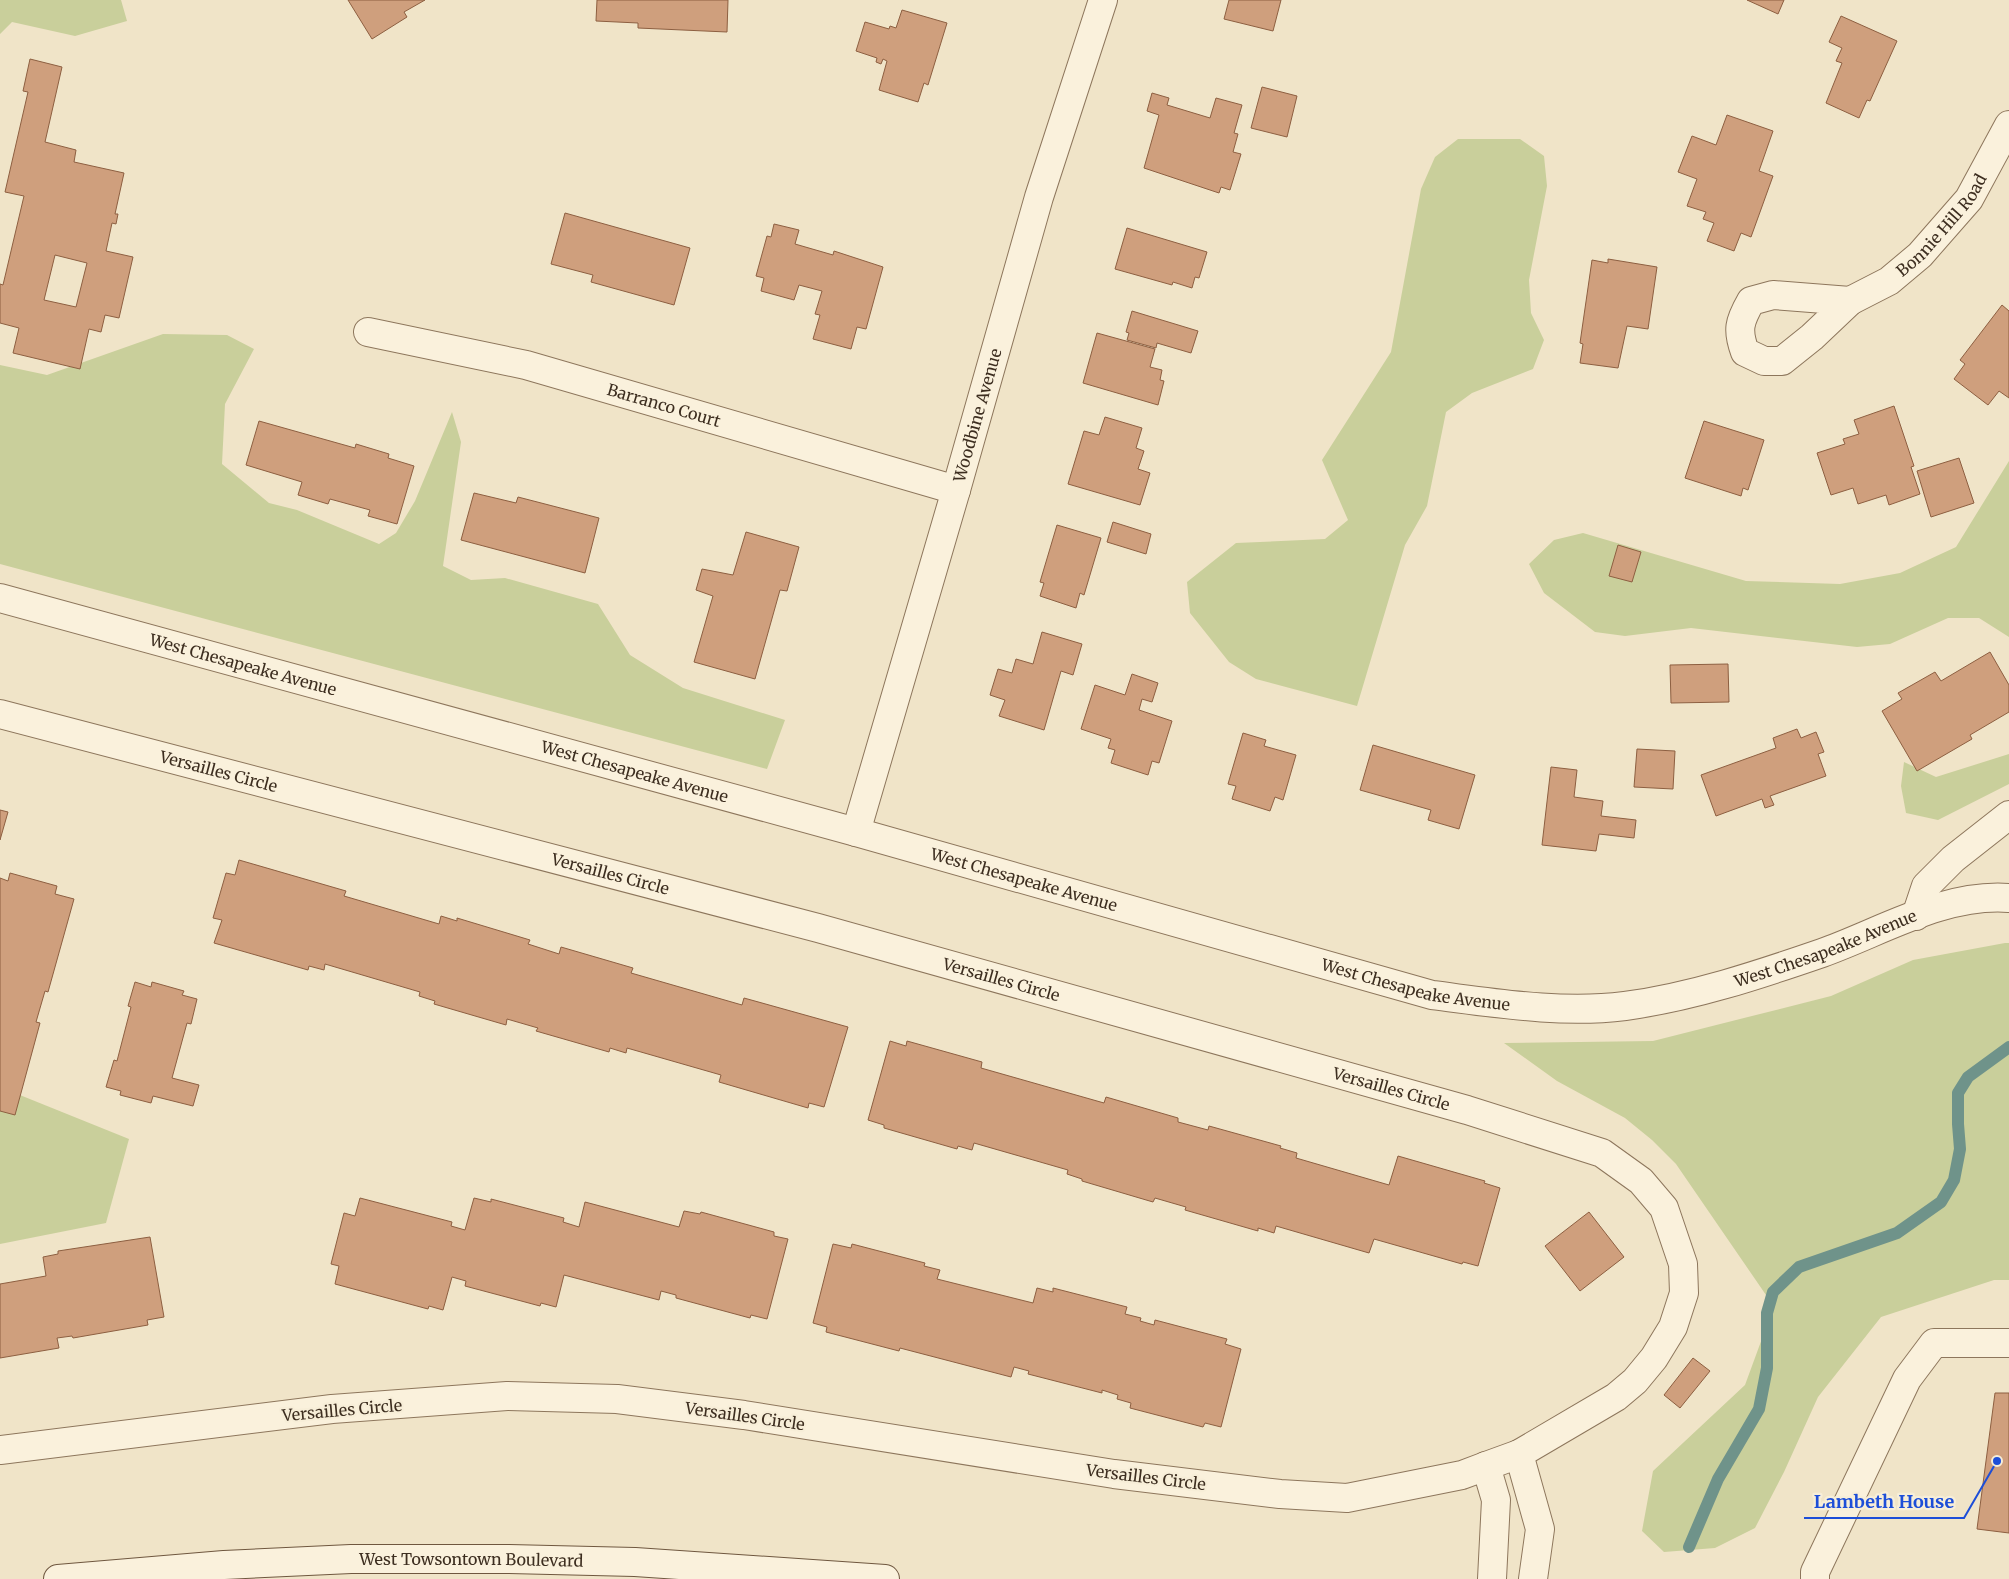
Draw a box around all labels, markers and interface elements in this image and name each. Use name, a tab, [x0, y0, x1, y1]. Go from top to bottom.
street label: Bonnie Hill Road	[1892, 170, 1991, 281]
street label: Woodbine Avenue	[948, 346, 1006, 485]
street label: Barranco Court	[605, 379, 724, 431]
street label: West Chesapeake Avenue	[146, 629, 339, 700]
street label: West Chesapeake Avenue	[538, 736, 730, 807]
street label: Versailles Circle	[157, 746, 280, 796]
street label: West Chesapeake Avenue	[927, 843, 1120, 915]
street label: Versailles Circle	[549, 849, 671, 899]
street label: West Chesapeake Avenue	[1731, 905, 1919, 991]
street label: Versailles Circle	[940, 953, 1062, 1005]
street label: West Chesapeake Avenue	[1318, 954, 1511, 1015]
street label: Versailles Circle	[1330, 1063, 1452, 1115]
street label: Versailles Circle	[280, 1395, 403, 1425]
street label: Versailles Circle	[683, 1398, 806, 1434]
street label: Versailles Circle	[1084, 1460, 1207, 1494]
callout: Lambeth House	[1804, 1485, 1964, 1518]
text: Lambeth House	[1814, 1490, 1954, 1513]
street label: West Towsontown Boulevard	[358, 1549, 584, 1571]

